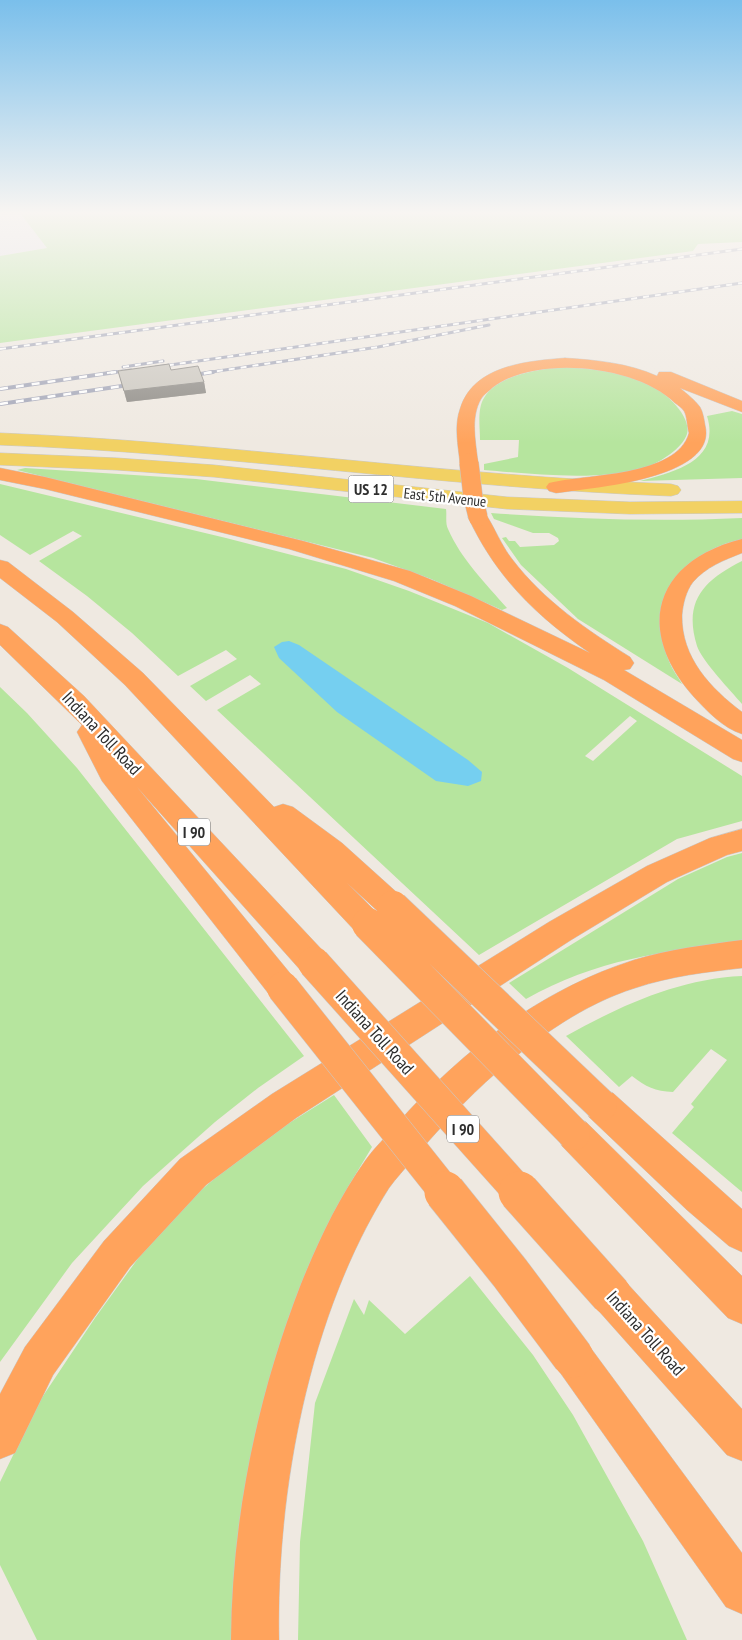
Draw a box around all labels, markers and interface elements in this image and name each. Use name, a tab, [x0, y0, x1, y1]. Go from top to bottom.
road number: US 12	[348, 476, 394, 502]
street label: East 5th Avenue	[403, 483, 487, 511]
street label: Indiana Toll Road	[57, 686, 147, 780]
road number: I 90	[178, 819, 210, 846]
street label: Indiana Toll Road	[331, 985, 419, 1079]
road number: I 90	[447, 1116, 479, 1142]
street label: Indiana Toll Road	[602, 1286, 690, 1380]

